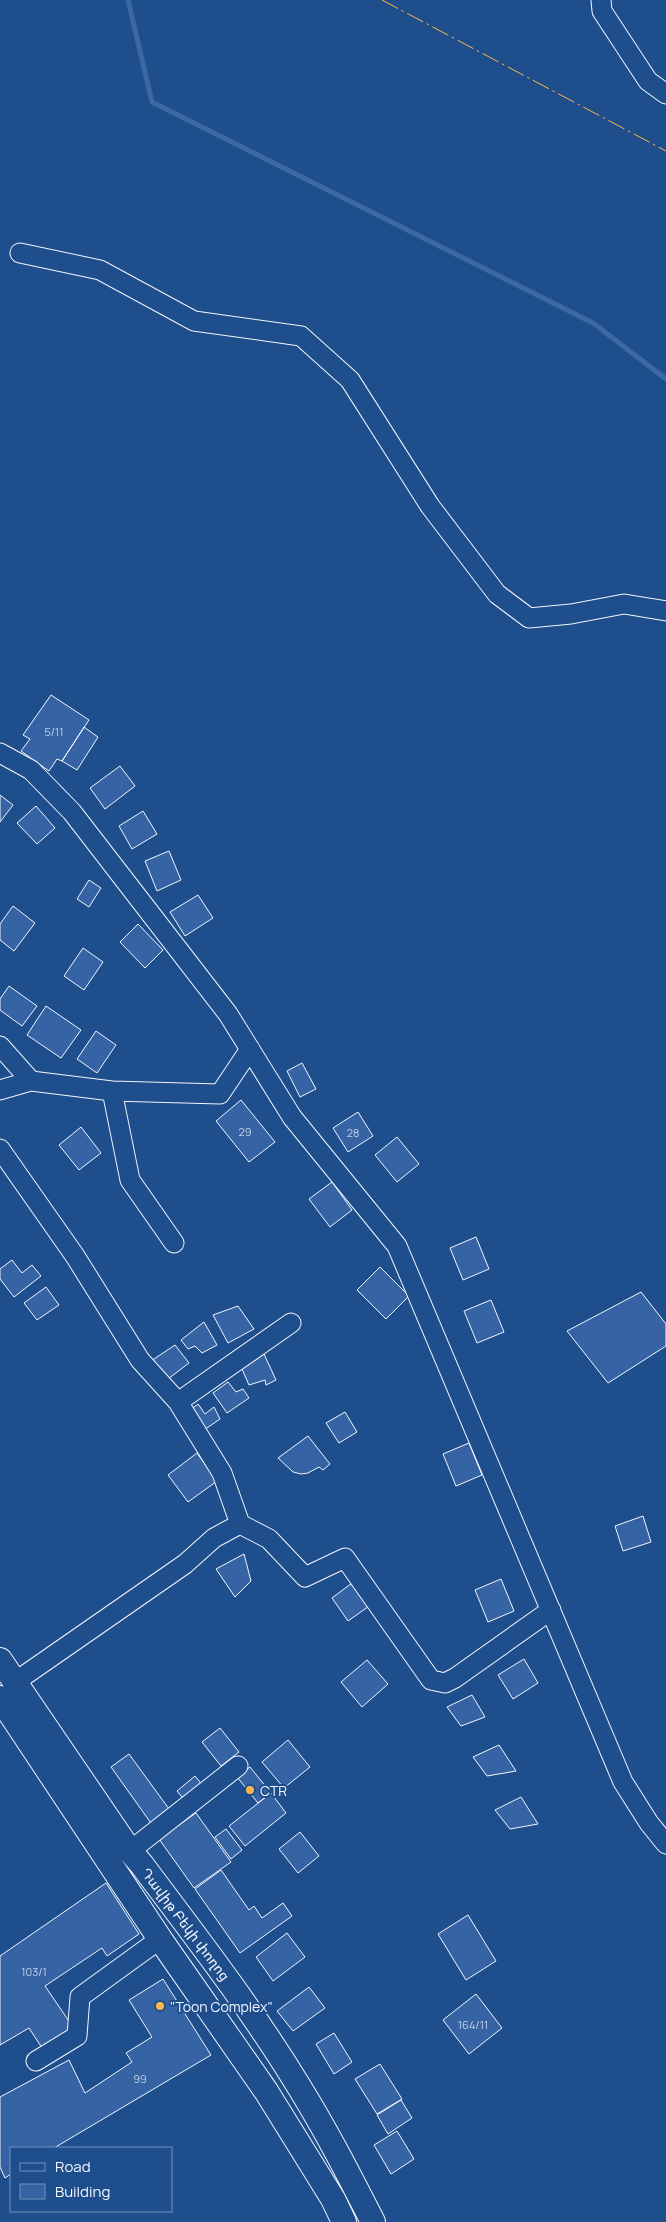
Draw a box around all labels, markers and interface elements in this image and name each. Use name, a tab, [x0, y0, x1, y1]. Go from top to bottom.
house number: 5/11	[44, 724, 64, 739]
house number: 29	[238, 1124, 252, 1139]
house number: 28	[347, 1125, 359, 1140]
place label: CTR	[260, 1781, 287, 1800]
marker: CTR	[244, 1784, 256, 1796]
street label: Դավիթ Բեկի փողոց	[137, 1864, 235, 1984]
house number: 103/1	[21, 1964, 47, 1979]
place label: "Toon Complex"	[170, 1997, 273, 2016]
marker: "Toon Complex"	[154, 2000, 166, 2012]
house number: 164/11	[458, 2017, 488, 2032]
house number: 99	[133, 2071, 147, 2086]
legend	[10, 2147, 172, 2212]
text: Road	[55, 2156, 91, 2177]
text: Building	[55, 2181, 110, 2202]

